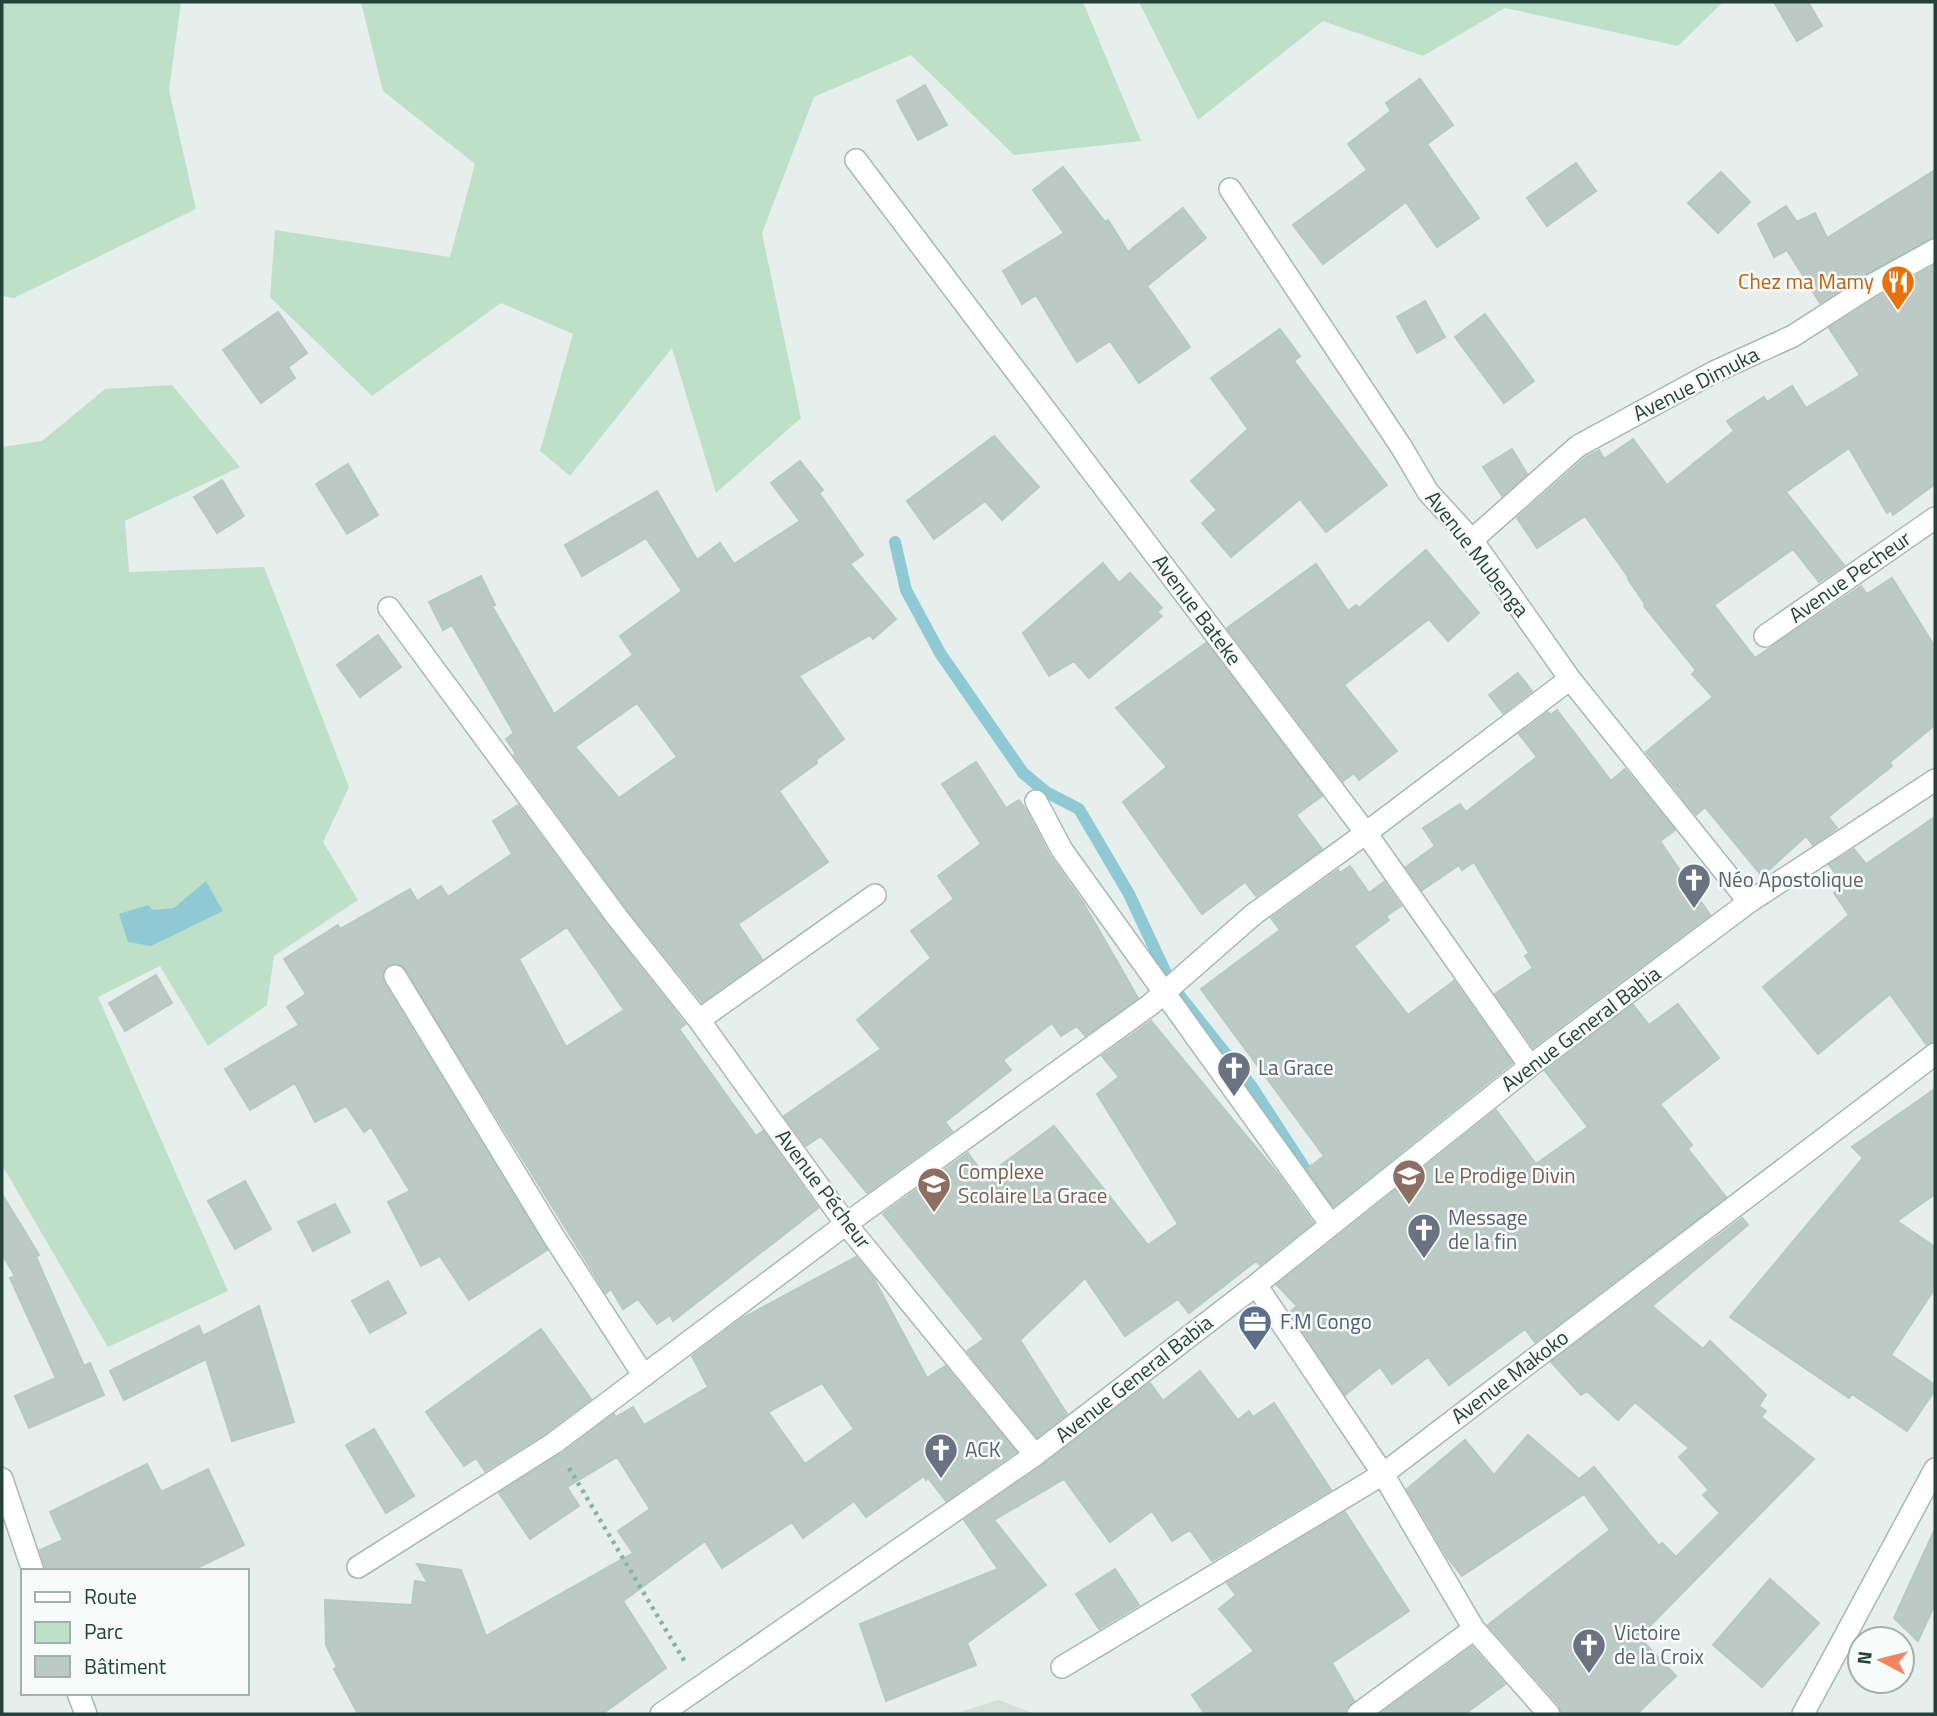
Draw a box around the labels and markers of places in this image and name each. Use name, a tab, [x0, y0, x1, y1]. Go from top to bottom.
restaurant icon: Chez ma Mamy	[1879, 263, 1917, 312]
place label: Chez ma Mamy	[1738, 265, 1874, 297]
church icon: Néo Apostolique	[1675, 861, 1713, 910]
place label: Néo Apostolique	[1718, 863, 1864, 895]
church icon: La Grace	[1215, 1049, 1253, 1098]
place label: La Grace	[1258, 1051, 1334, 1083]
place label: Complexe Scolaire La Grace	[958, 1155, 1107, 1211]
school or university icon: Le Prodige Divin	[1390, 1157, 1428, 1206]
place label: Le Prodige Divin	[1434, 1159, 1576, 1191]
school or university icon: Complexe Scolaire La Grace	[915, 1165, 953, 1214]
place label: Message de la fin	[1448, 1201, 1528, 1257]
church icon: Message de la fin	[1405, 1211, 1443, 1260]
office icon: F.M Congo	[1236, 1303, 1274, 1352]
place label: F.M Congo	[1280, 1305, 1372, 1337]
church icon: ACK	[922, 1431, 960, 1480]
place label: ACK	[965, 1433, 1001, 1465]
place label: Victoire de la Croix	[1614, 1616, 1704, 1672]
church icon: Victoire de la Croix	[1570, 1626, 1608, 1675]

